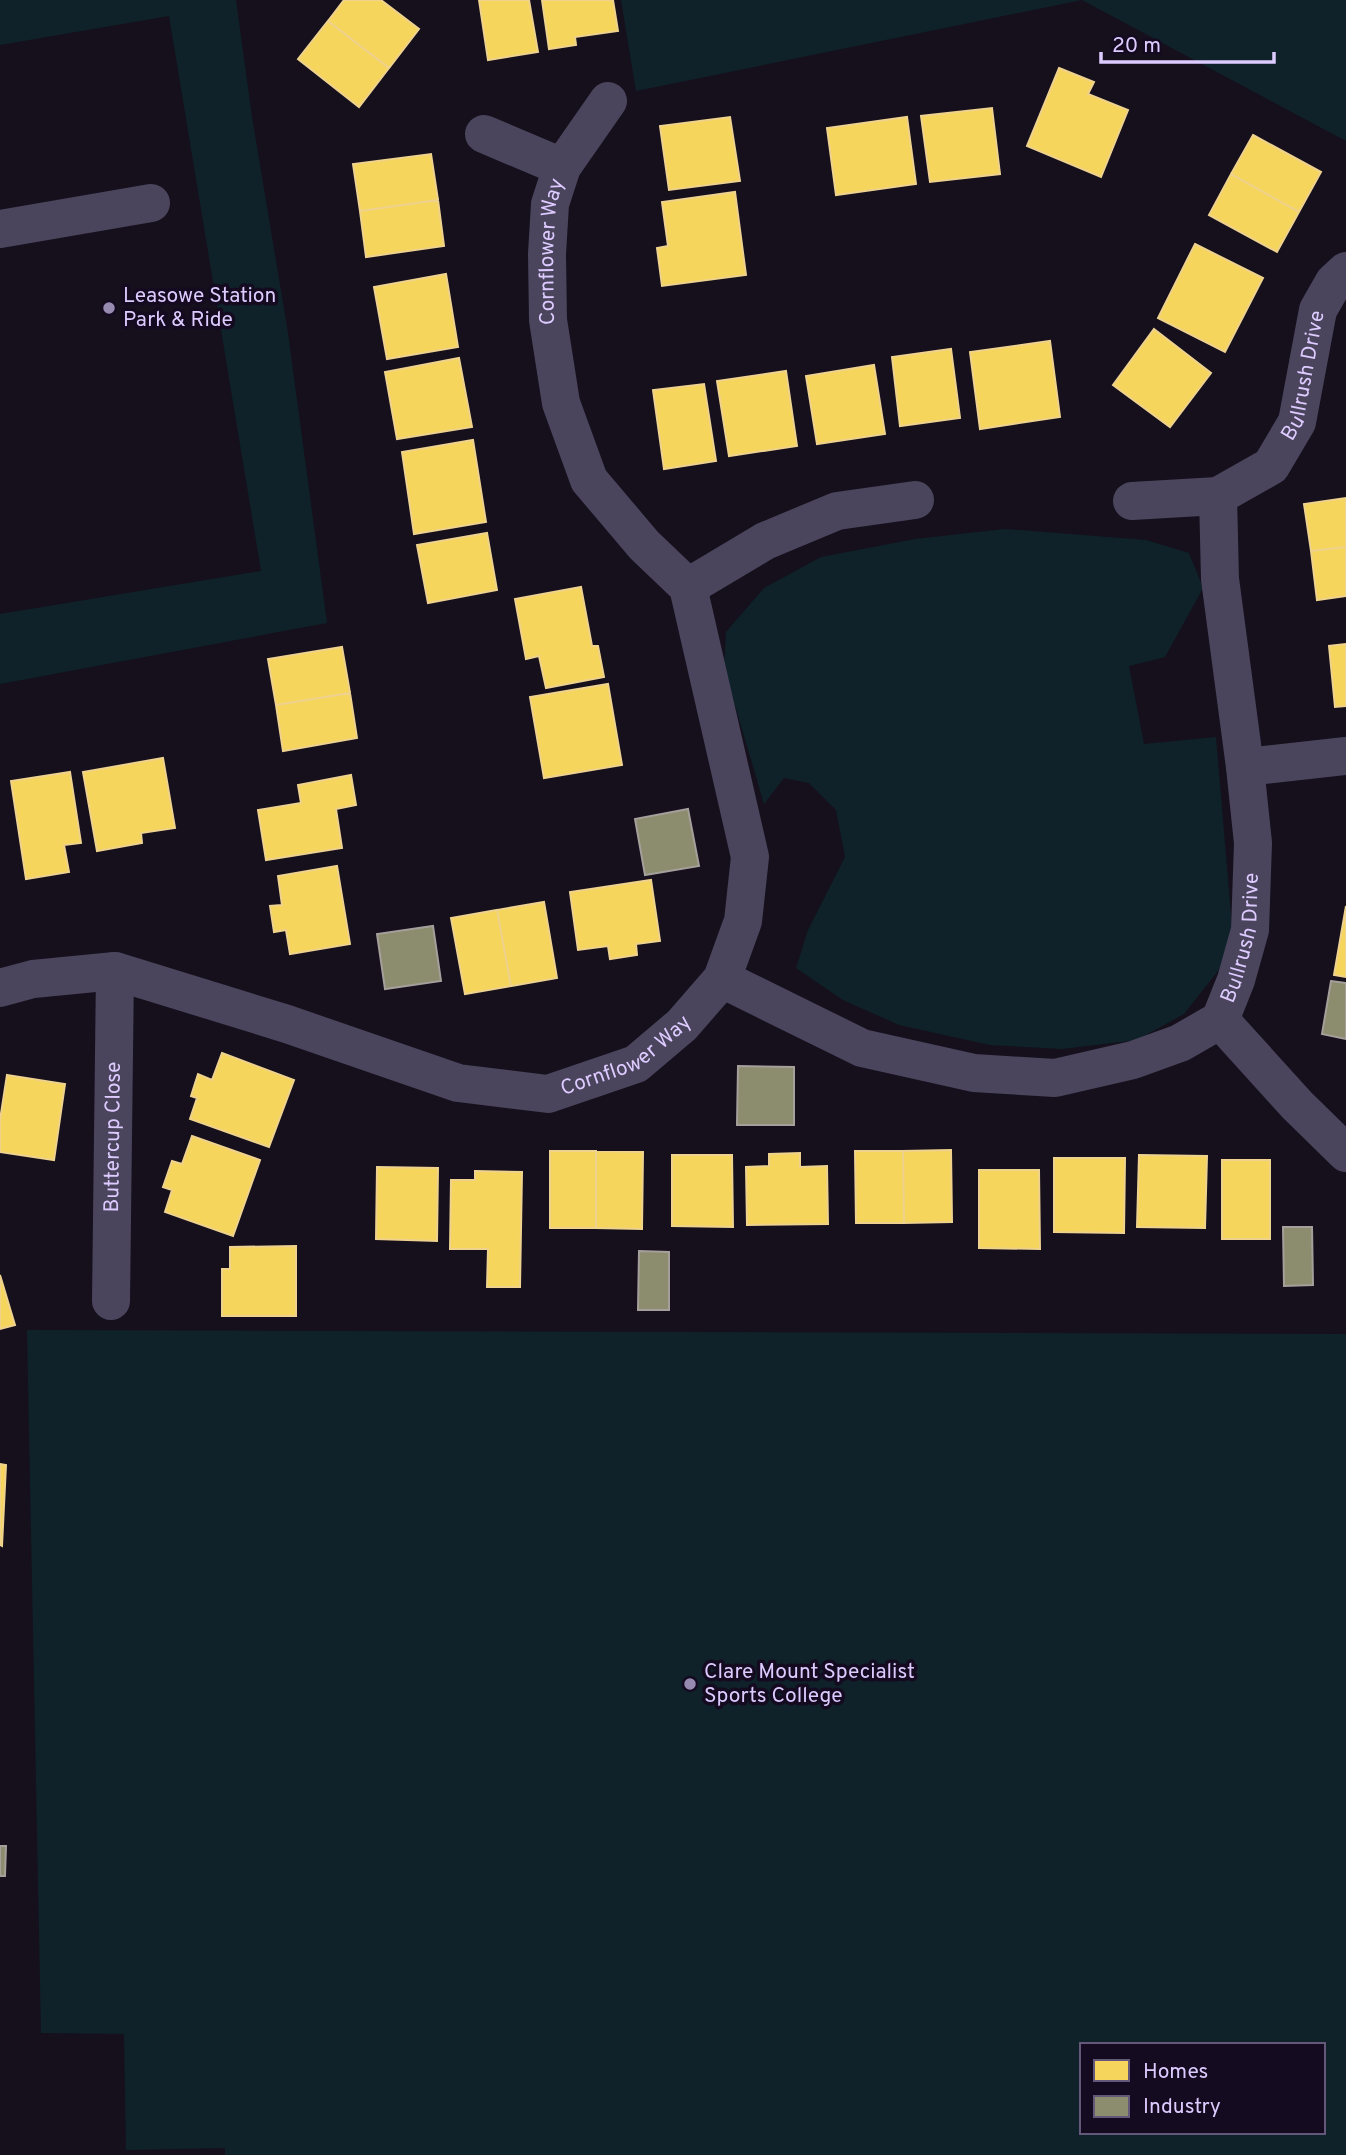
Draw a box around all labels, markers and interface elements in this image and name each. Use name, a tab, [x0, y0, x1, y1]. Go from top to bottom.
scale bar	[1101, 21, 1274, 65]
text: 20 m	[1112, 33, 1161, 60]
street label: Cornflower Way	[533, 175, 571, 325]
place label: Leasowe Station Park & Ride	[123, 283, 276, 334]
marker: Leasowe Station Park & Ride	[101, 300, 117, 316]
street label: Bullrush Drive	[1275, 308, 1331, 446]
street label: Bullrush Drive	[1215, 872, 1265, 1007]
street label: Cornflower Way	[557, 1010, 698, 1102]
street label: Buttercup Close	[99, 1061, 127, 1213]
place label: Clare Mount Specialist Sports College	[704, 1659, 915, 1710]
marker: Clare Mount Specialist Sports College	[682, 1676, 698, 1692]
legend	[1080, 2043, 1325, 2134]
text: Homes	[1143, 2059, 1208, 2086]
text: Industry	[1143, 2094, 1221, 2121]

